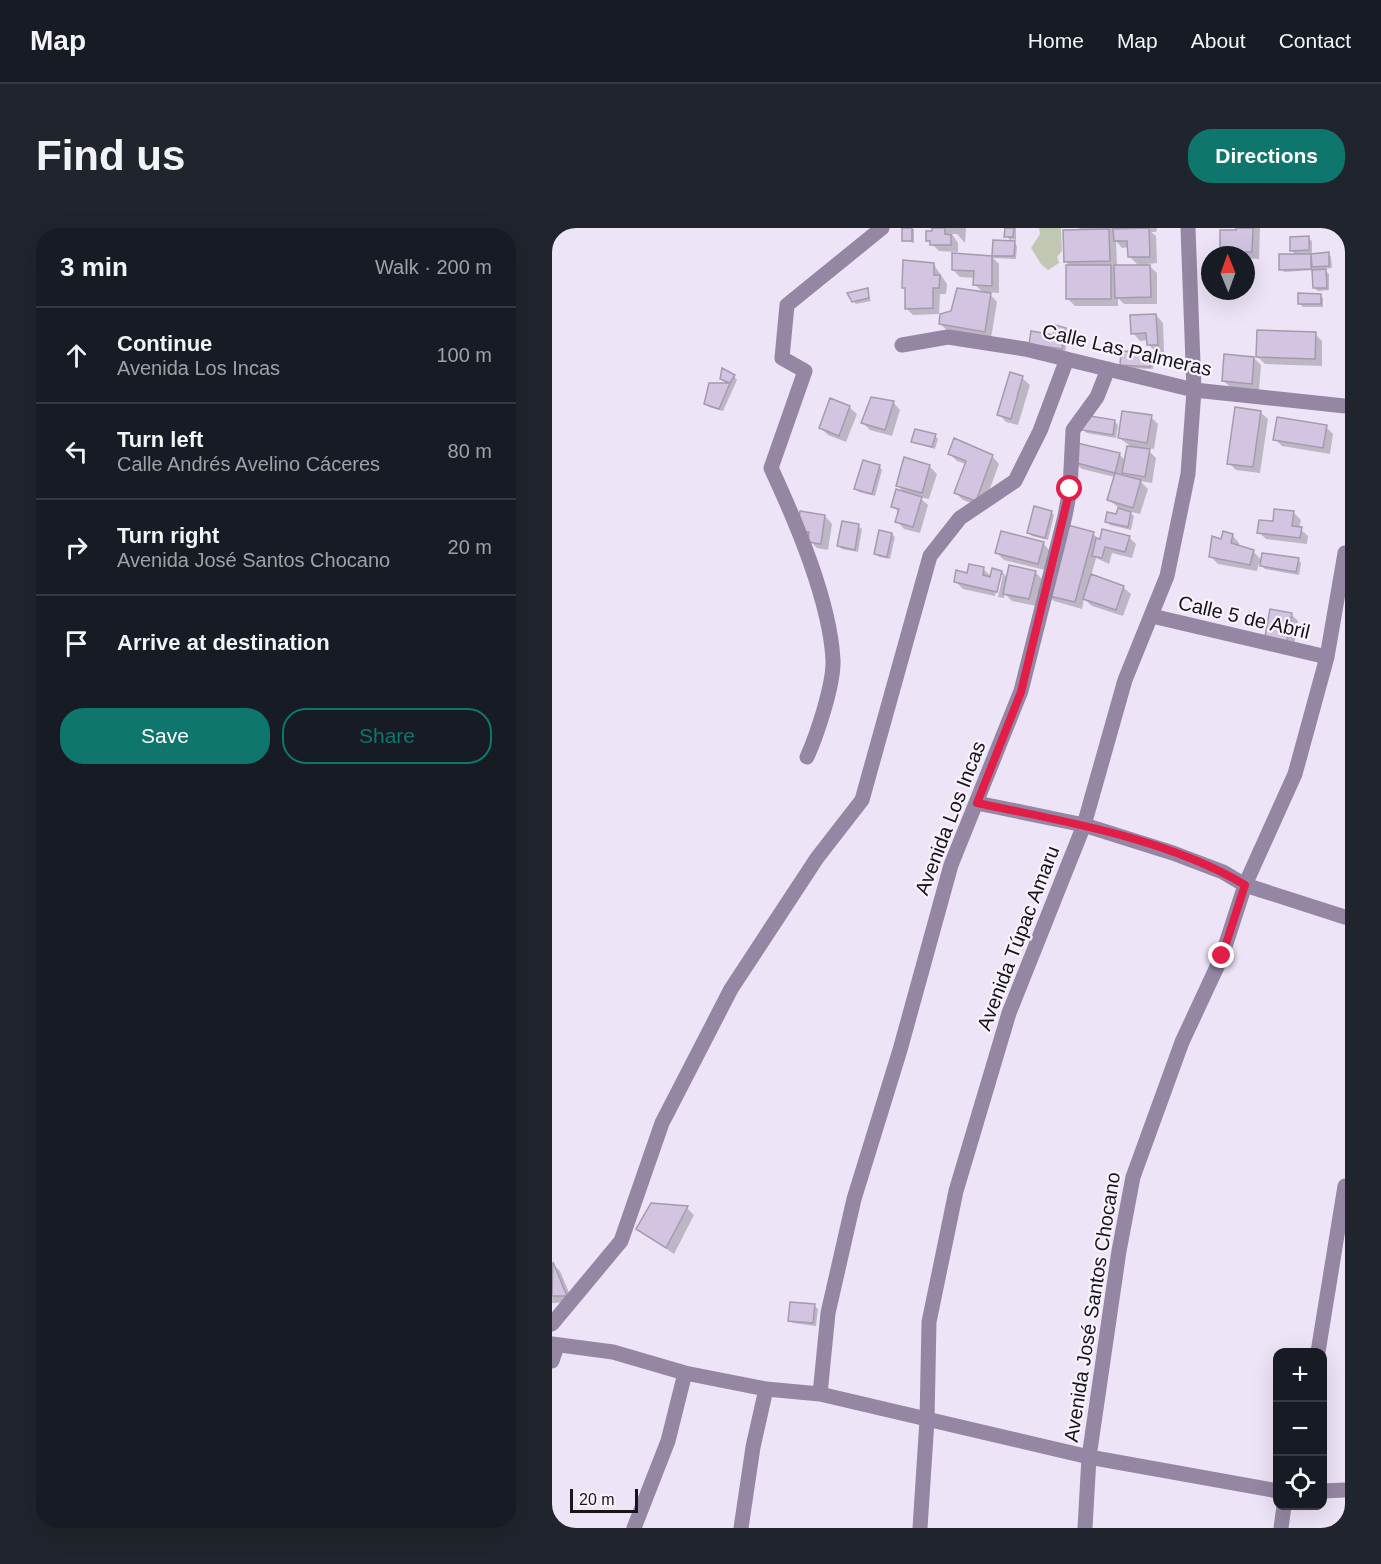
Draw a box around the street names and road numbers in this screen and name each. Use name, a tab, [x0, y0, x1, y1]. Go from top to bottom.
street label: Calle Las Palmeras	[1040, 320, 1214, 380]
street label: Calle 5 de Abril	[1176, 591, 1312, 643]
street label: Avenida Los Incas	[911, 738, 989, 898]
street label: Avenida Túpac Amaru	[973, 843, 1063, 1033]
street label: Avenida José Santos Chocano	[1060, 1170, 1124, 1444]

